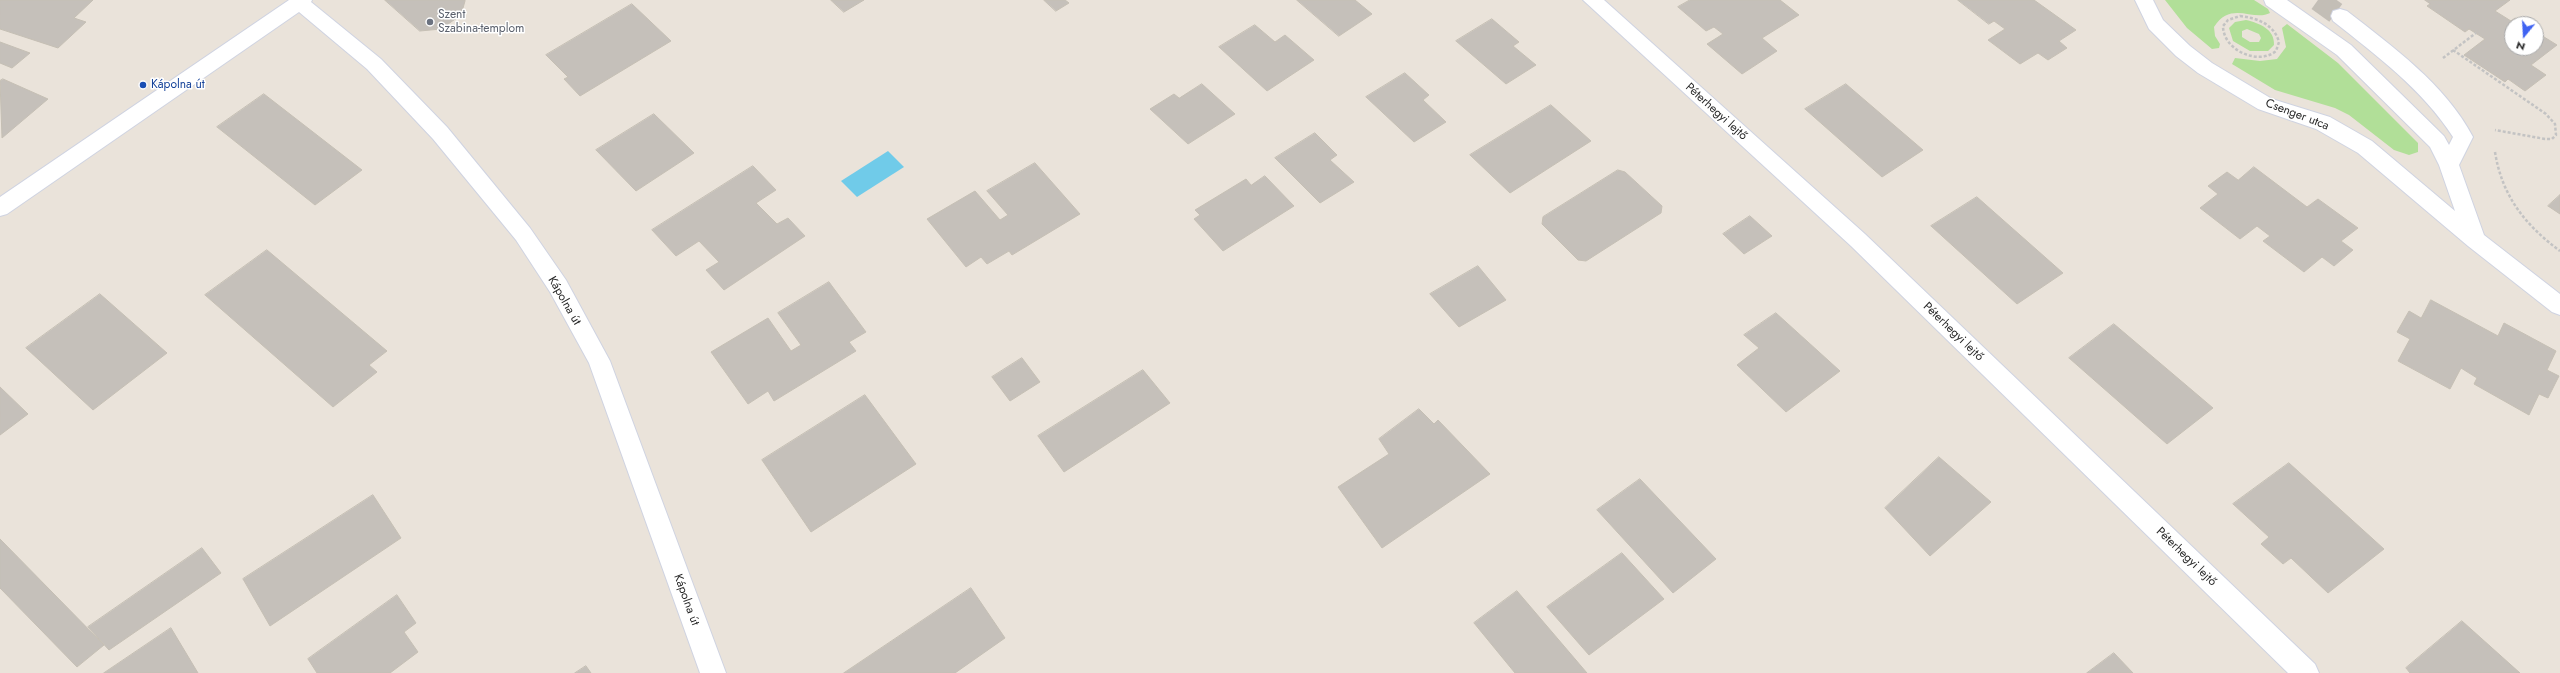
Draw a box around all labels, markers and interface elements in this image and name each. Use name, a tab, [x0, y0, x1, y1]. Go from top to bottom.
place label: Szent Szabina-templom	[438, 8, 524, 36]
north arrow	[2504, 16, 2544, 56]
marker: Szent Szabina-templom	[425, 17, 435, 27]
text: N	[2514, 38, 2527, 55]
place label: Kápolna út	[151, 78, 205, 92]
marker: Kápolna út	[138, 80, 148, 90]
street label: Péterhegyi lejtő	[1682, 80, 1750, 144]
street label: Csenger utca	[2263, 96, 2331, 134]
street label: Kápolna út	[544, 274, 584, 328]
street label: Péterhegyi lejtő	[1920, 300, 1986, 364]
street label: Péterhegyi lejtő	[2153, 525, 2219, 589]
street label: Kápolna út	[670, 572, 702, 628]

